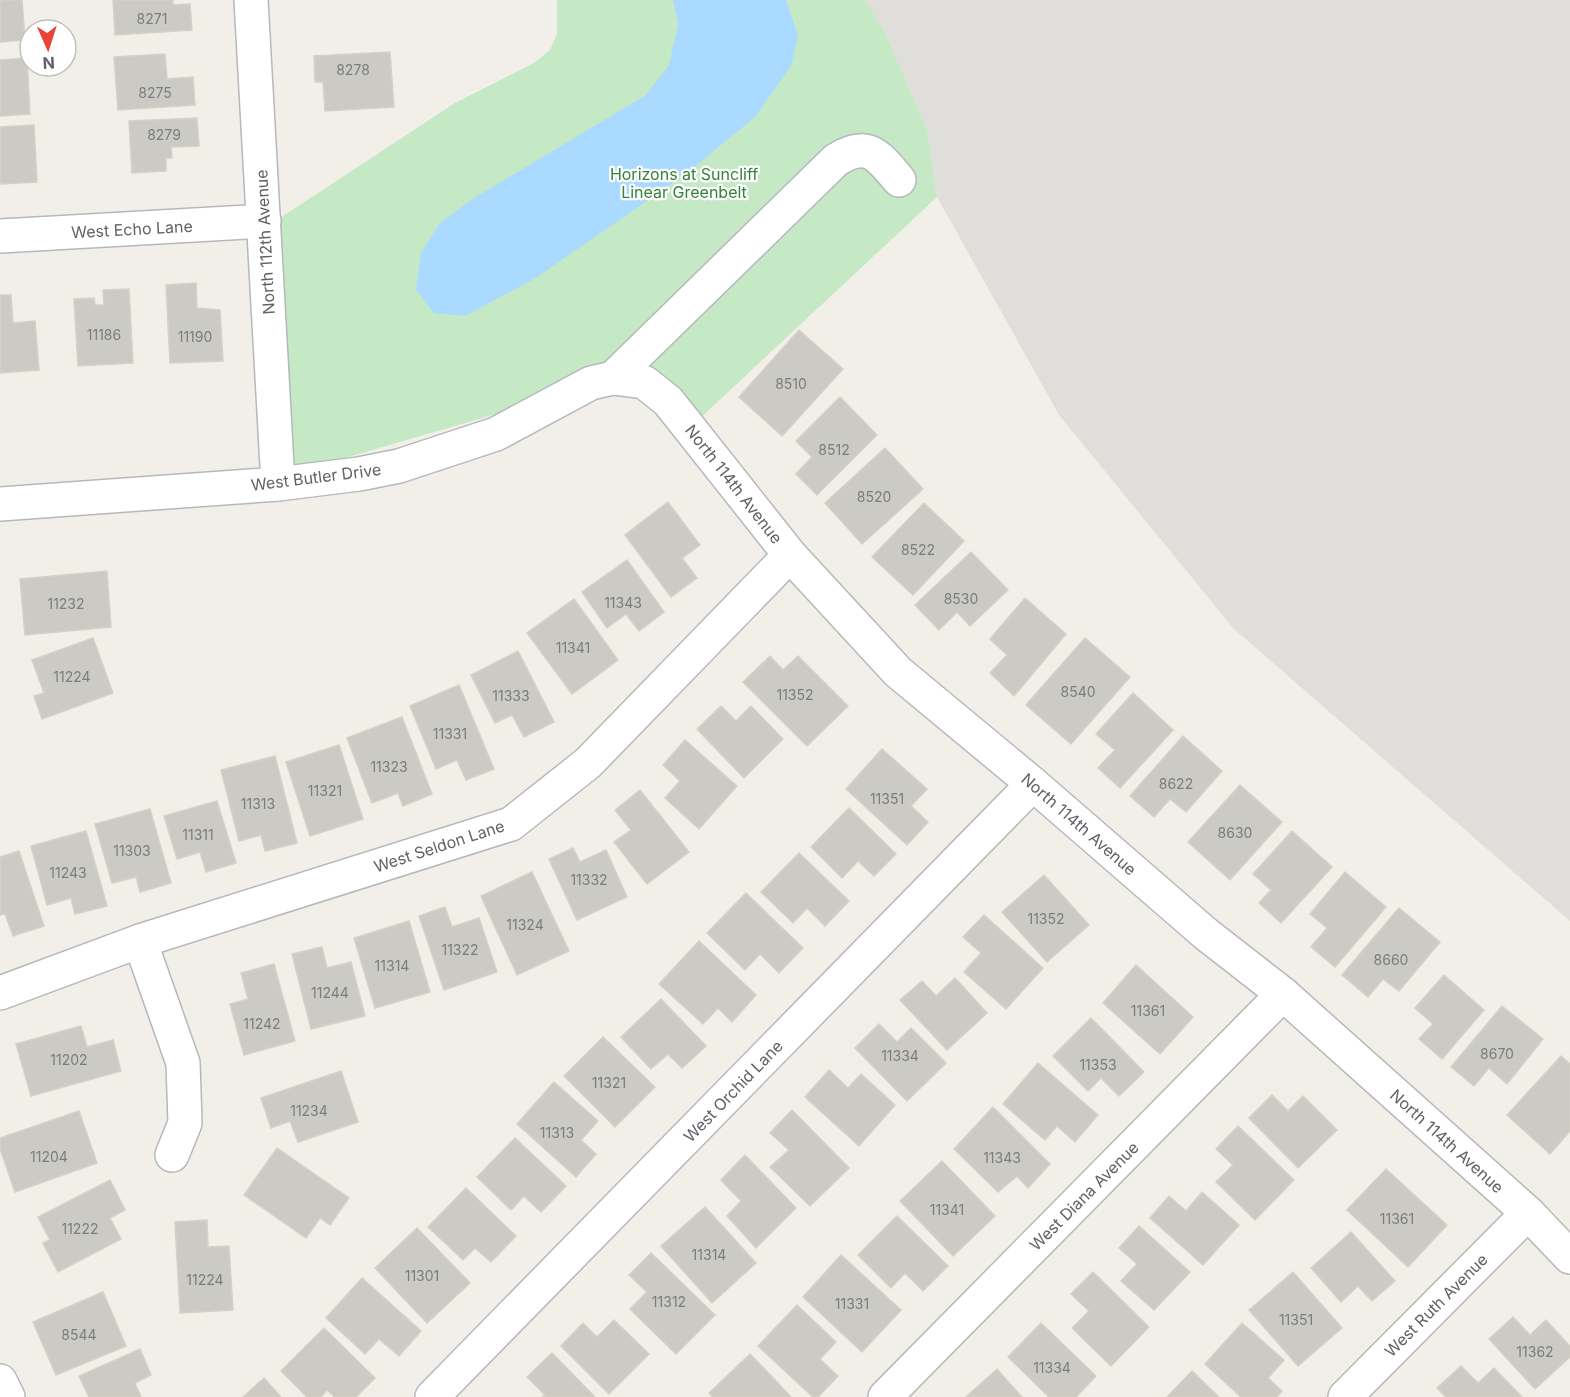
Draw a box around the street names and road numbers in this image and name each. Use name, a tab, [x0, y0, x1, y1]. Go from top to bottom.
street label: North 112th Avenue	[251, 169, 279, 315]
street label: West Echo Lane	[71, 216, 193, 242]
street label: North 114th Avenue	[681, 420, 787, 548]
street label: West Butler Drive	[250, 459, 382, 495]
street label: North 114th Avenue	[1017, 769, 1141, 879]
street label: West Seldon Lane	[371, 815, 507, 877]
street label: West Orchid Lane	[679, 1036, 787, 1146]
street label: North 114th Avenue	[1386, 1085, 1508, 1197]
street label: West Diana Avenue	[1025, 1137, 1143, 1255]
street label: West Ruth Avenue	[1380, 1249, 1492, 1361]

